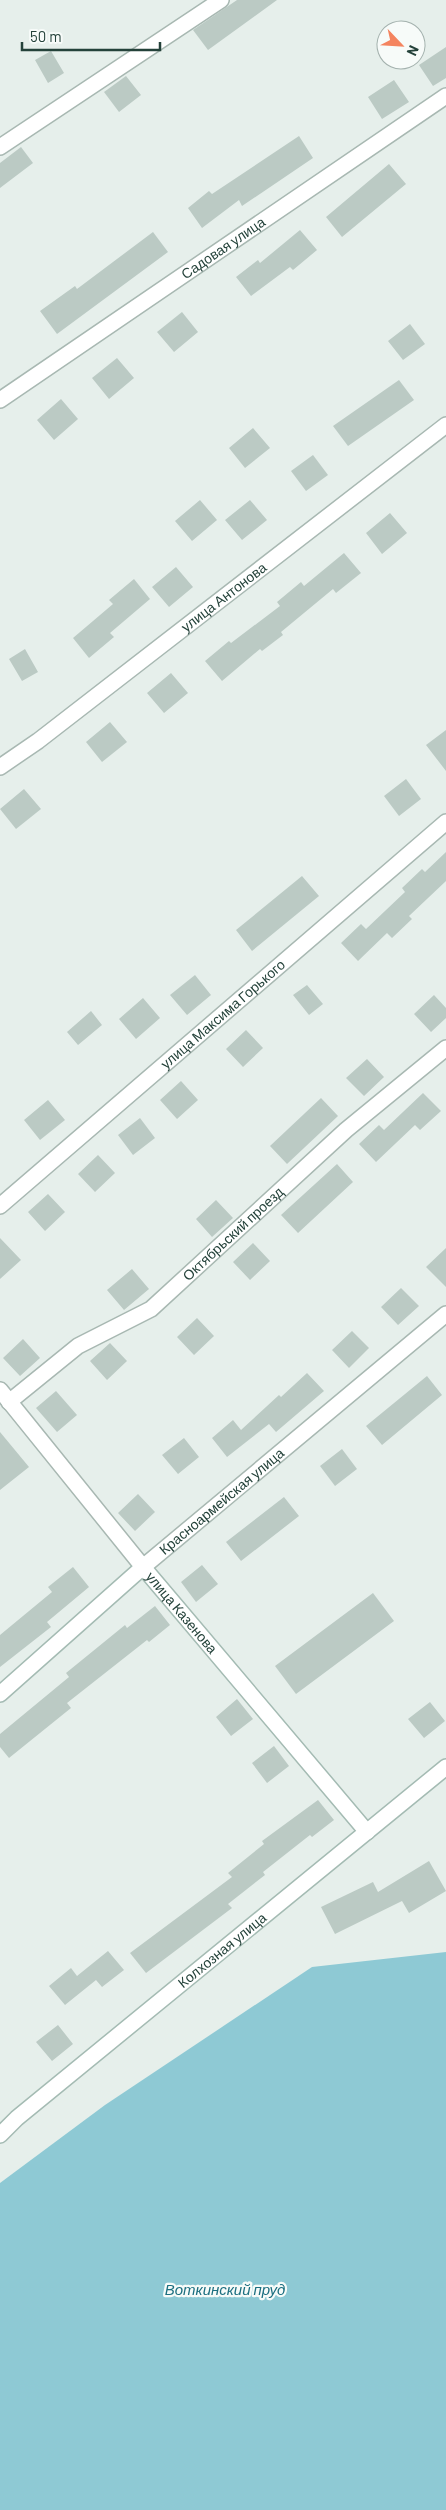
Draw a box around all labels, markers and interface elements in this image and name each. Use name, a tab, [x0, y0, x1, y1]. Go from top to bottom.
scale bar	[22, 20, 160, 52]
north arrow	[376, 20, 426, 70]
text: 50 m	[30, 27, 62, 45]
text: N	[404, 43, 423, 59]
street label: Садовая улица	[178, 213, 268, 282]
street label: улица Антонова	[177, 558, 270, 635]
street label: улица Максима Горького	[157, 955, 288, 1072]
street label: Октябрьский проезд	[179, 1183, 287, 1284]
street label: Красноармейская улица	[156, 1444, 287, 1558]
street label: улица Казенова	[143, 1568, 221, 1657]
street label: Колхозная улица	[174, 1909, 270, 1991]
water label: Воткинский пруд	[165, 2280, 285, 2298]

